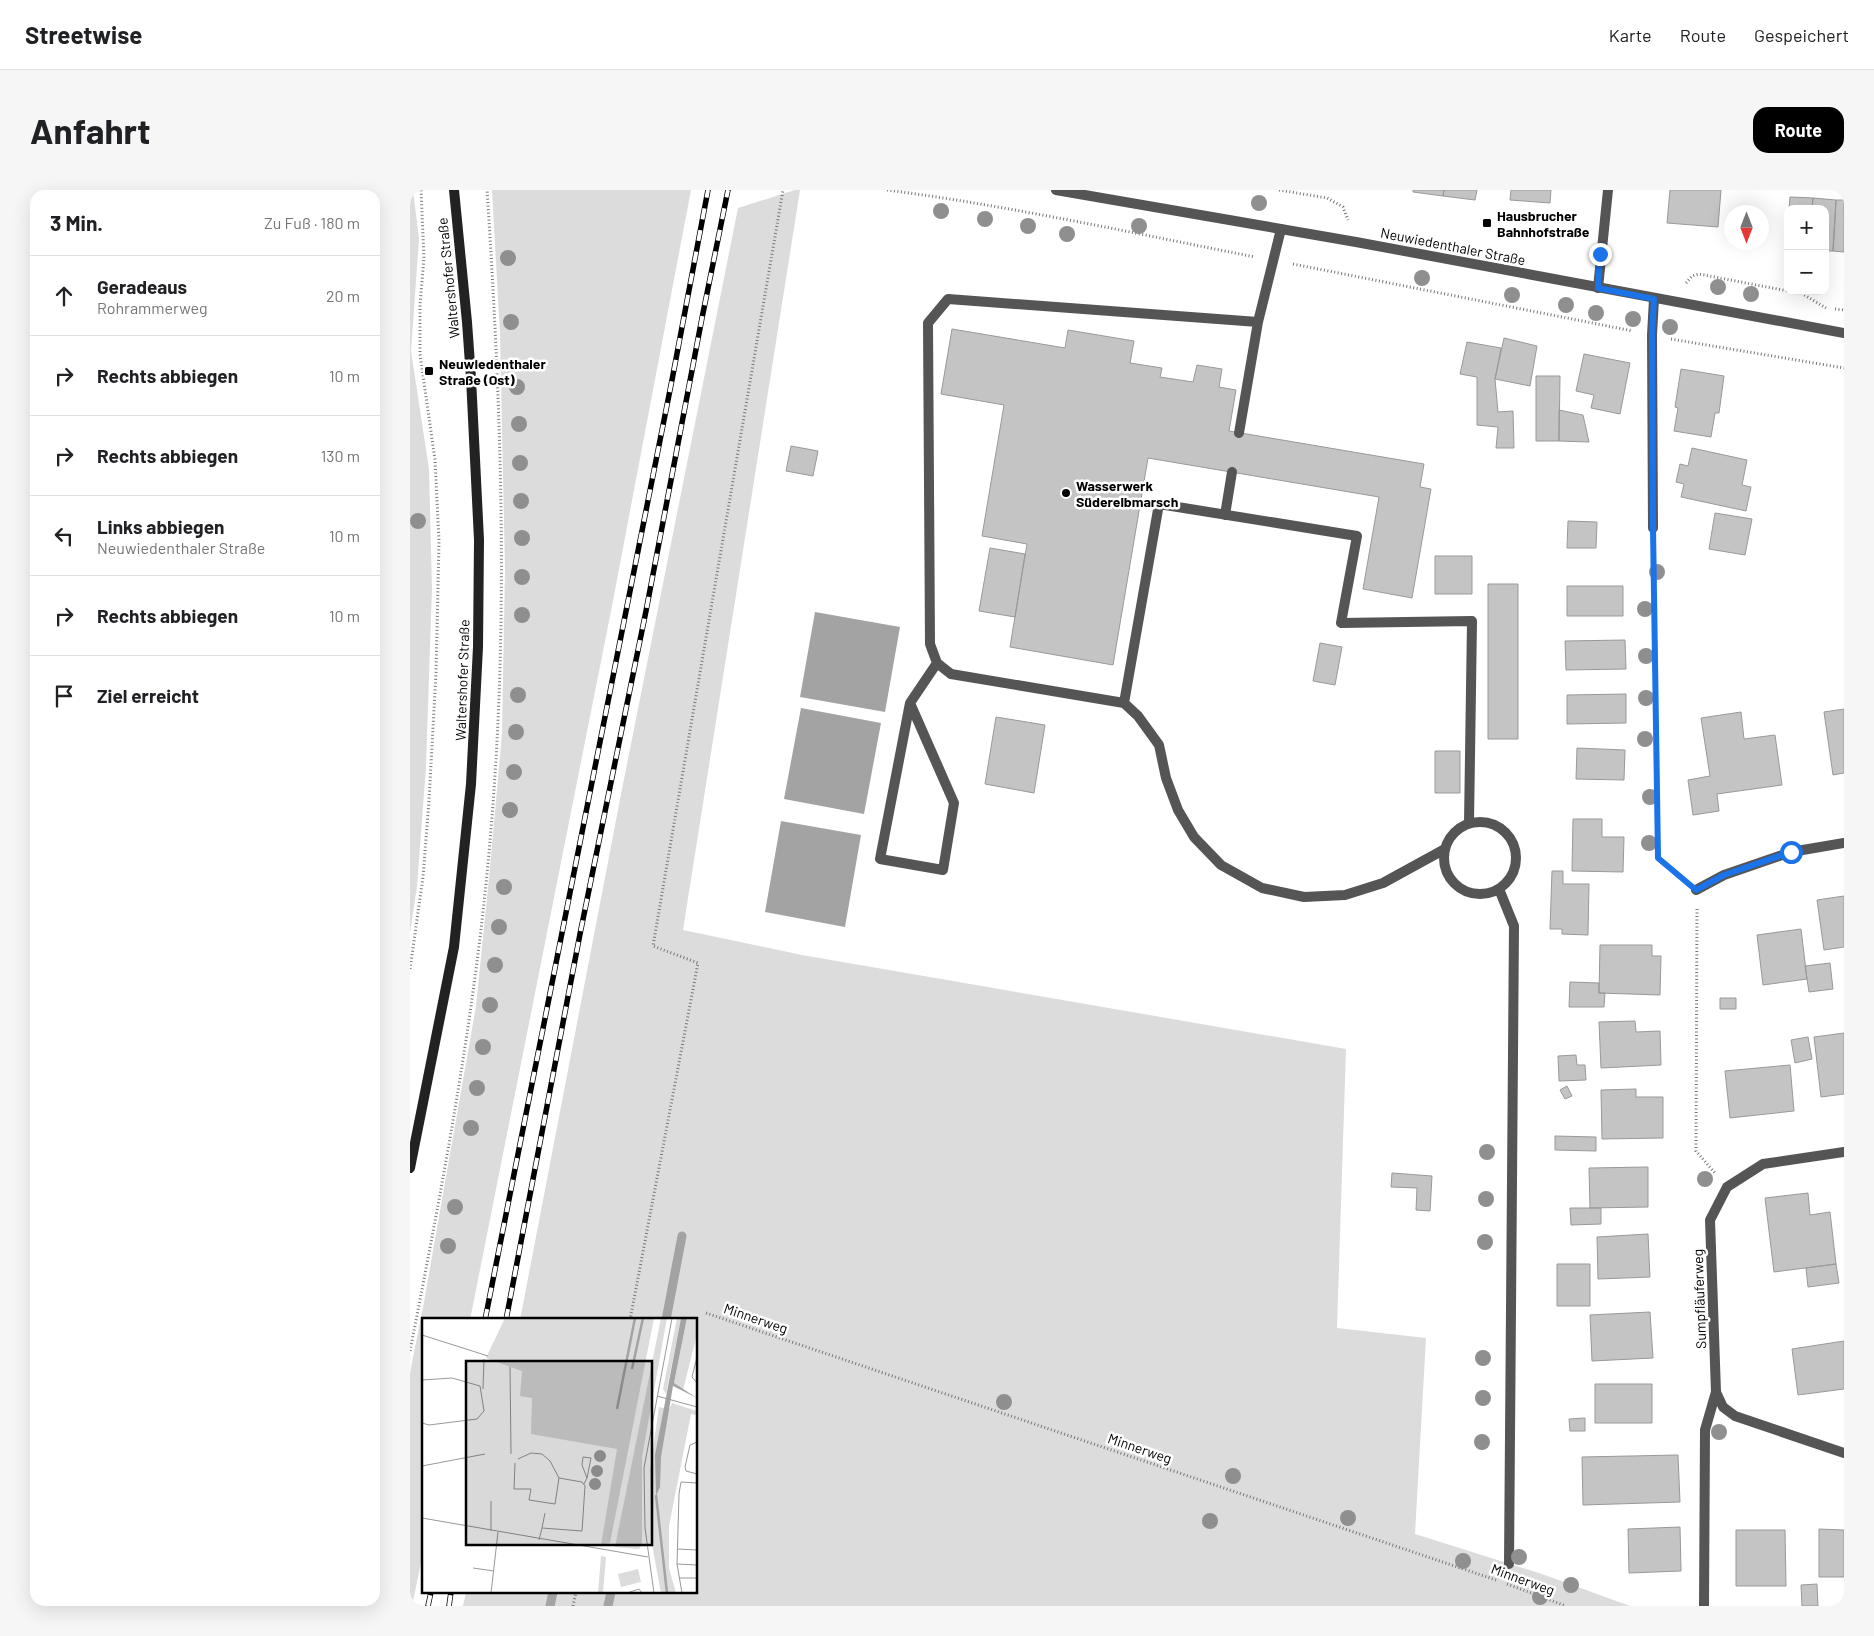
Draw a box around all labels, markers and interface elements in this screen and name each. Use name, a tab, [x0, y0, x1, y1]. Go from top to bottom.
text: Streetwise	[25, 20, 142, 49]
text: Karte	[1609, 24, 1652, 46]
text: Route	[1680, 24, 1726, 46]
text: Gespeichert	[1754, 24, 1849, 46]
button: Route	[1753, 107, 1844, 153]
text: Anfahrt	[30, 109, 150, 151]
north arrow	[1724, 205, 1769, 250]
map controls	[1784, 205, 1829, 295]
button: +	[1784, 205, 1829, 250]
place label: Hausbrucher Bahnhofstraße	[1497, 207, 1590, 240]
text: 3 Min.	[50, 210, 103, 235]
text: Zu Fuß · 180 m	[264, 213, 360, 232]
street label: Waltershofer Straße	[433, 217, 463, 339]
marker: Hausbrucher Bahnhofstraße	[1481, 217, 1493, 229]
street label: Neuwiedenthaler Straße	[1379, 224, 1527, 268]
route end	[1589, 243, 1612, 266]
button: −	[1784, 250, 1829, 295]
text: Geradeaus	[97, 275, 187, 298]
icon: ahead	[50, 282, 78, 310]
text: 20 m	[326, 286, 360, 305]
text: Rohrammerweg	[97, 298, 208, 317]
place label: Neuwiedenthaler Straße (Ost)	[439, 355, 546, 388]
icon: right	[50, 362, 78, 390]
text: Rechts abbiegen	[97, 364, 238, 387]
marker: Neuwiedenthaler Straße (Ost)	[423, 365, 435, 377]
text: 10 m	[329, 366, 360, 385]
icon: right	[50, 442, 78, 470]
text: Rechts abbiegen	[97, 444, 238, 467]
text: 130 m	[321, 446, 360, 465]
place label: Wasserwerk Süderelbmarsch	[1076, 477, 1178, 510]
marker: Wasserwerk Süderelbmarsch	[1060, 487, 1072, 499]
text: Links abbiegen	[97, 515, 224, 538]
icon: left	[50, 522, 78, 550]
text: 10 m	[329, 526, 360, 545]
text: Neuwiedenthaler Straße	[97, 538, 265, 557]
icon: right	[50, 602, 78, 630]
text: Rechts abbiegen	[97, 604, 238, 627]
text: 10 m	[329, 606, 360, 625]
street label: Waltershofer Straße	[451, 619, 473, 741]
icon: arrive	[50, 682, 78, 710]
text: Ziel erreicht	[97, 684, 199, 707]
route start	[1780, 841, 1803, 864]
street label: Sumpfläuferweg	[1689, 1249, 1709, 1349]
street label: Minnerweg	[722, 1299, 790, 1337]
inset map	[422, 1318, 698, 1594]
street label: Minnerweg	[1106, 1429, 1174, 1467]
street label: Minnerweg	[1489, 1560, 1557, 1598]

